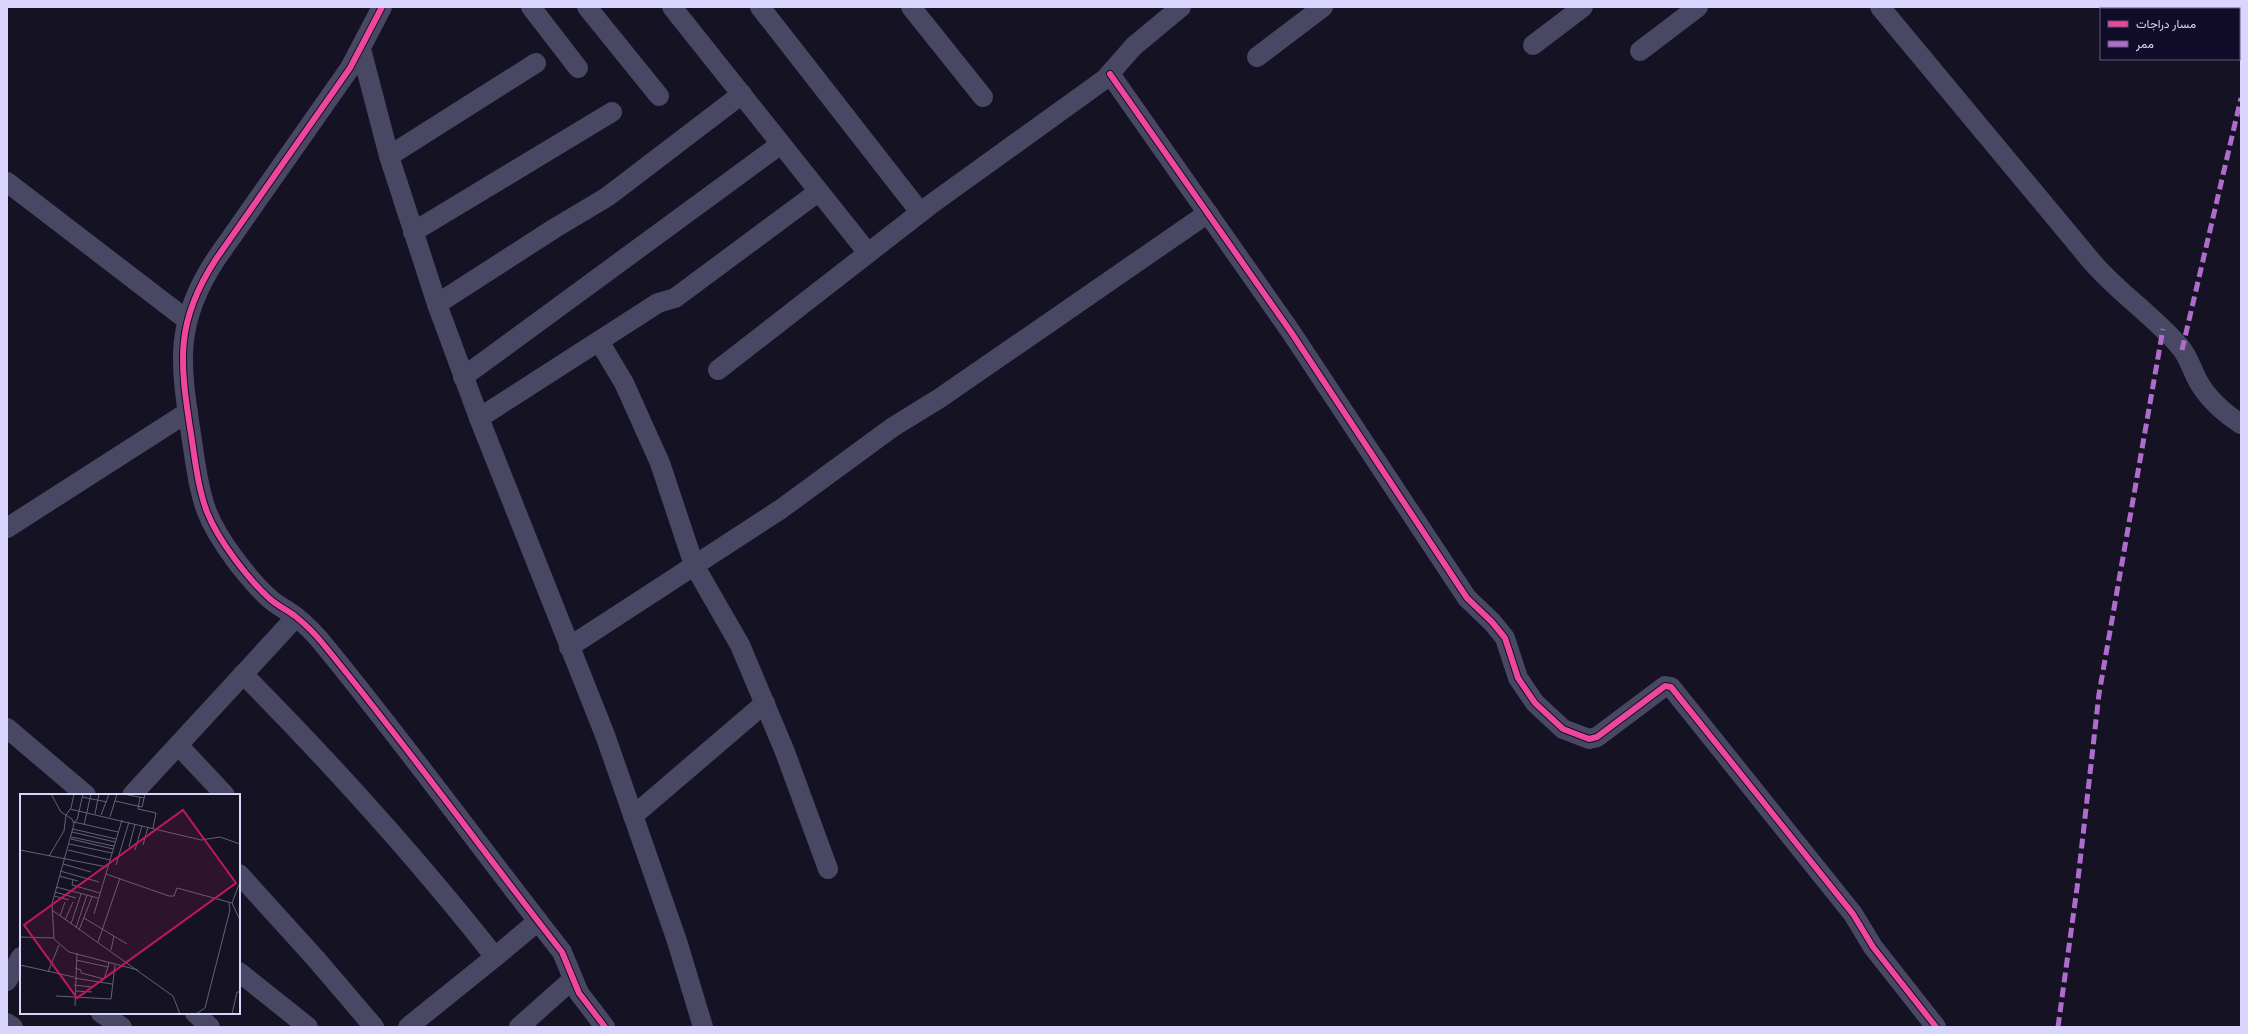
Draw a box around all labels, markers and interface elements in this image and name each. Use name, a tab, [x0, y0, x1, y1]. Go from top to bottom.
legend	[2100, 8, 2240, 60]
text: مسار دراجات	[2136, 17, 2196, 32]
text: ممر	[2135, 37, 2154, 52]
inset map	[20, 794, 240, 1014]

